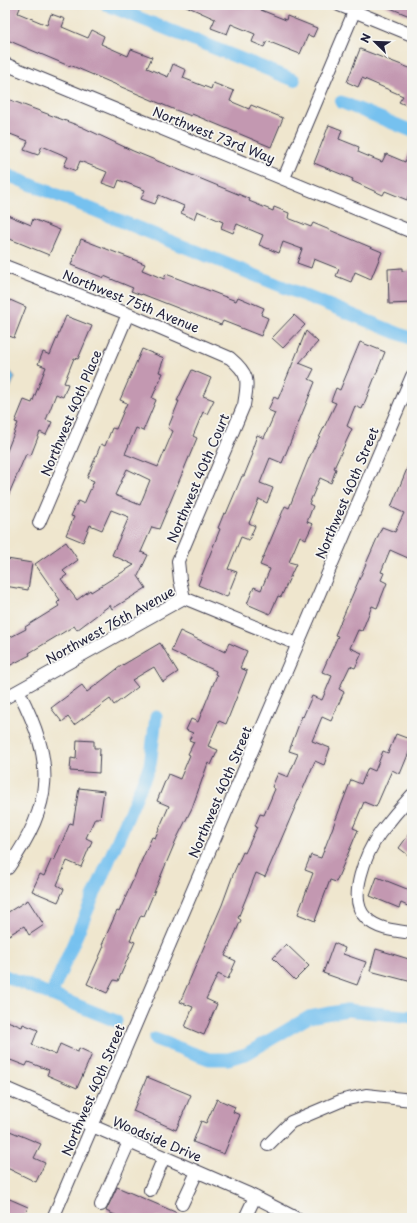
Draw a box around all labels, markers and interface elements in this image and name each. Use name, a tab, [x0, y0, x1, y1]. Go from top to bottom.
north arrow	[355, 22, 395, 62]
text: N	[356, 30, 375, 45]
street label: Northwest 73rd Way	[150, 101, 278, 168]
street label: Northwest 75th Avenue	[60, 264, 202, 337]
street label: Northwest 40th Place	[35, 347, 106, 479]
street label: Northwest 40th Court	[162, 410, 233, 545]
street label: Northwest 40th Street	[310, 424, 383, 562]
street label: Northwest 76th Avenue	[42, 581, 178, 668]
street label: Northwest 40th Street	[183, 723, 256, 861]
street label: Northwest 40th Street	[56, 1021, 129, 1159]
street label: Woodside Drive	[110, 1111, 205, 1166]

